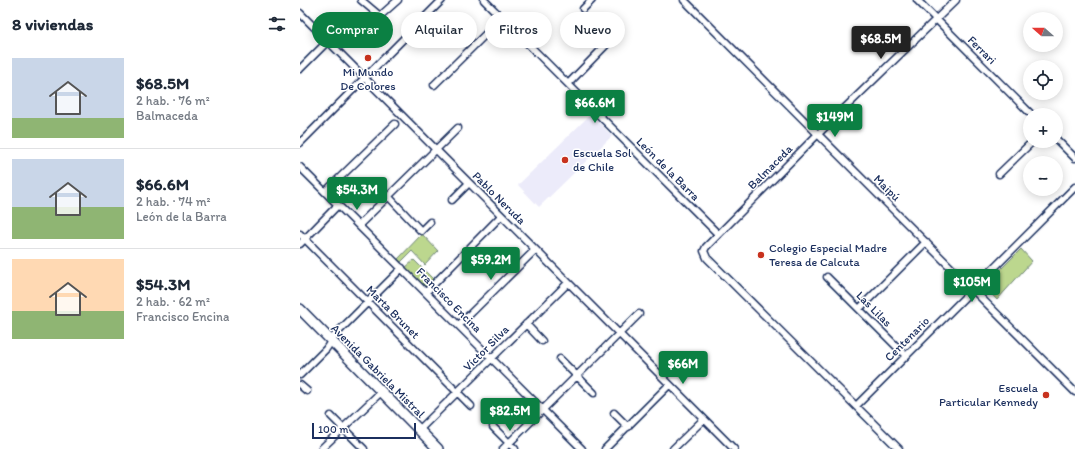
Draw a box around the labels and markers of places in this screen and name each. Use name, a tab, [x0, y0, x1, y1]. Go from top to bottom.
pin: $68.5M	[848, 26, 914, 60]
marker: Mi Mundo De Colores	[363, 53, 373, 63]
place label: Mi Mundo De Colores	[340, 65, 396, 93]
pin: $66.6M	[562, 90, 628, 124]
pin: $149M	[807, 104, 863, 138]
place label: Escuela Sol de Chile	[573, 146, 632, 174]
marker: Escuela Sol de Chile	[560, 155, 570, 165]
pin: $54.3M	[324, 177, 390, 211]
place label: Colegio Especial Madre Teresa de Calcuta	[769, 241, 887, 269]
pin: $59.2M	[458, 247, 524, 281]
marker: Colegio Especial Madre Teresa de Calcuta	[756, 250, 766, 260]
pin: $105M	[944, 269, 1000, 303]
pin: $66M	[659, 351, 707, 385]
place label: Escuela Particular Kennedy	[939, 381, 1039, 409]
marker: Escuela Particular Kennedy	[1041, 390, 1051, 400]
pin: $82.5M	[477, 398, 543, 432]

